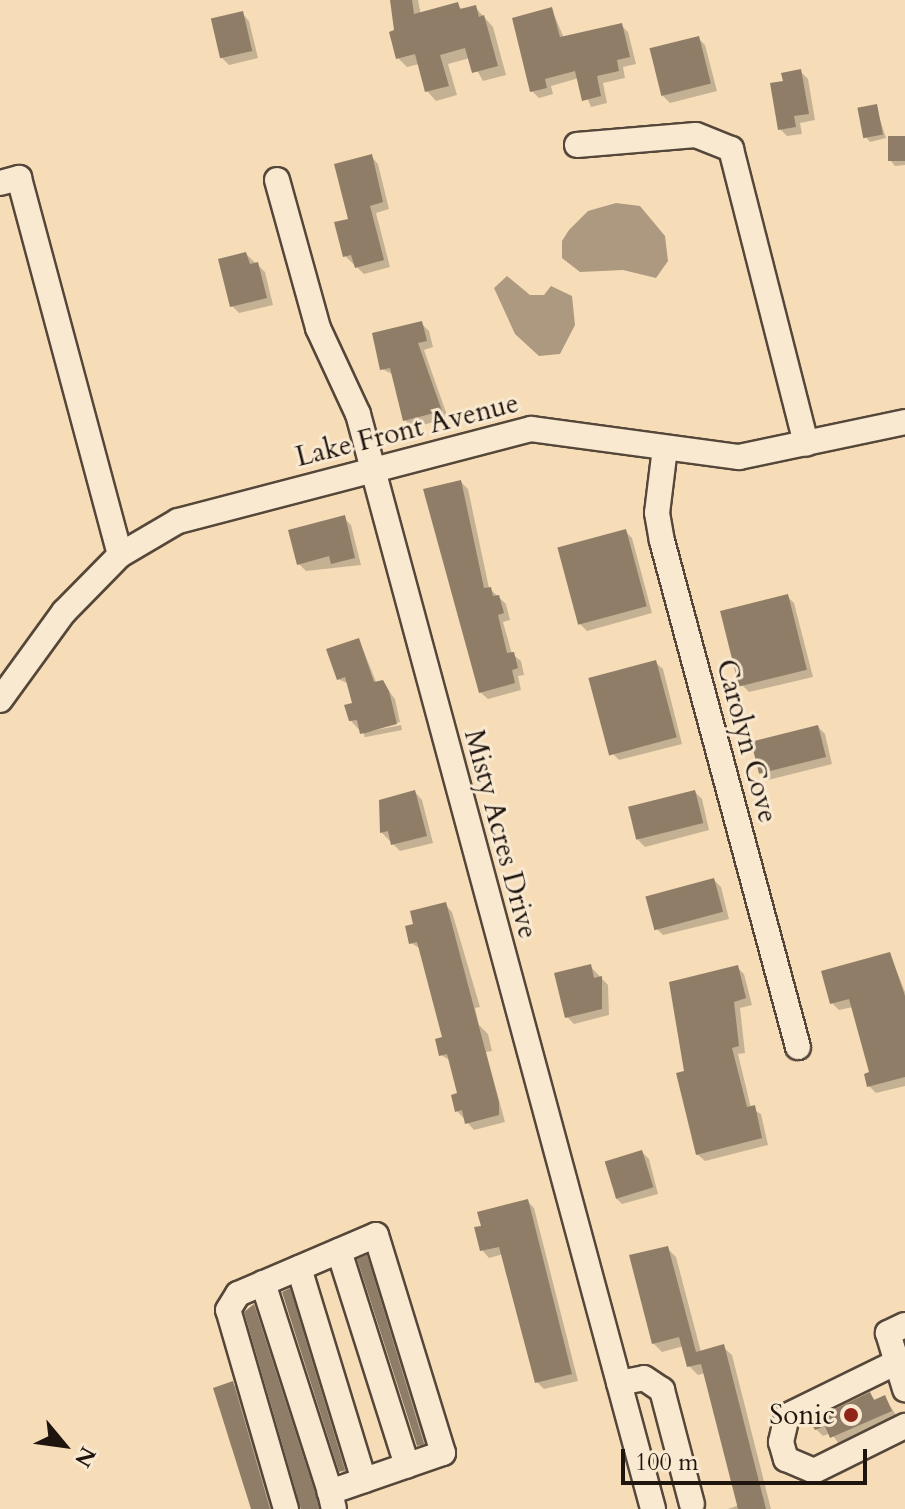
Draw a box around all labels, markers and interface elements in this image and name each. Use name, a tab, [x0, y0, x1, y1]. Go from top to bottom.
street label: Lake Front Avenue	[292, 386, 522, 474]
street label: Carolyn Cove	[709, 656, 785, 826]
street label: Misty Acres Drive	[457, 726, 545, 942]
place label: Sonic	[769, 1398, 835, 1432]
north arrow	[24, 1405, 104, 1485]
marker: Sonic	[842, 1406, 860, 1424]
scale bar	[625, 1433, 871, 1483]
text: N	[67, 1441, 103, 1472]
text: 100 m	[635, 1446, 699, 1479]

